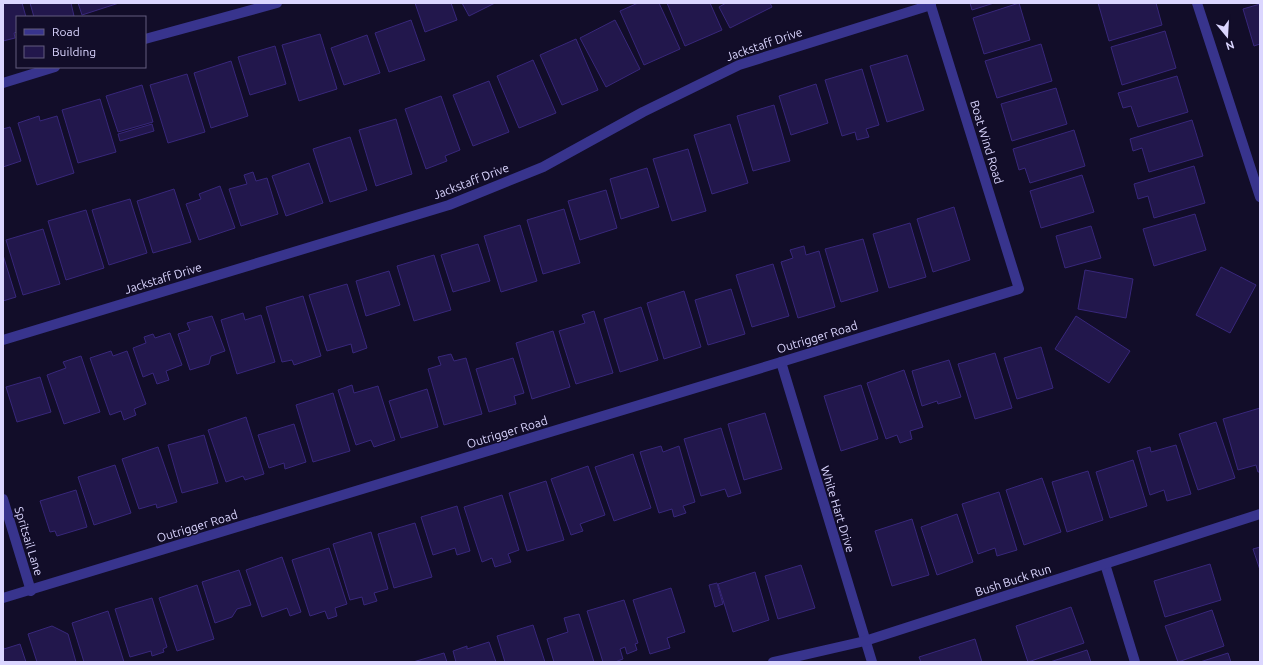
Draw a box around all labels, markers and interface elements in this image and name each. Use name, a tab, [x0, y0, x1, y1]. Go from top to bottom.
legend	[16, 16, 146, 68]
north arrow	[1207, 16, 1247, 56]
text: Road	[52, 25, 80, 38]
street label: Jackstaff Drive	[724, 25, 804, 63]
text: N	[1224, 39, 1236, 52]
text: Building	[52, 45, 96, 58]
street label: Boat Wind Road	[968, 99, 1006, 185]
street label: Jackstaff Drive	[431, 161, 511, 201]
street label: Jackstaff Drive	[123, 260, 203, 296]
street label: Outrigger Road	[775, 319, 859, 355]
street label: Outrigger Road	[465, 414, 549, 450]
street label: White Hart Drive	[819, 464, 857, 554]
street label: Spritsail Lane	[12, 505, 46, 577]
street label: Outrigger Road	[155, 508, 239, 544]
street label: Bush Buck Run	[973, 562, 1053, 598]

